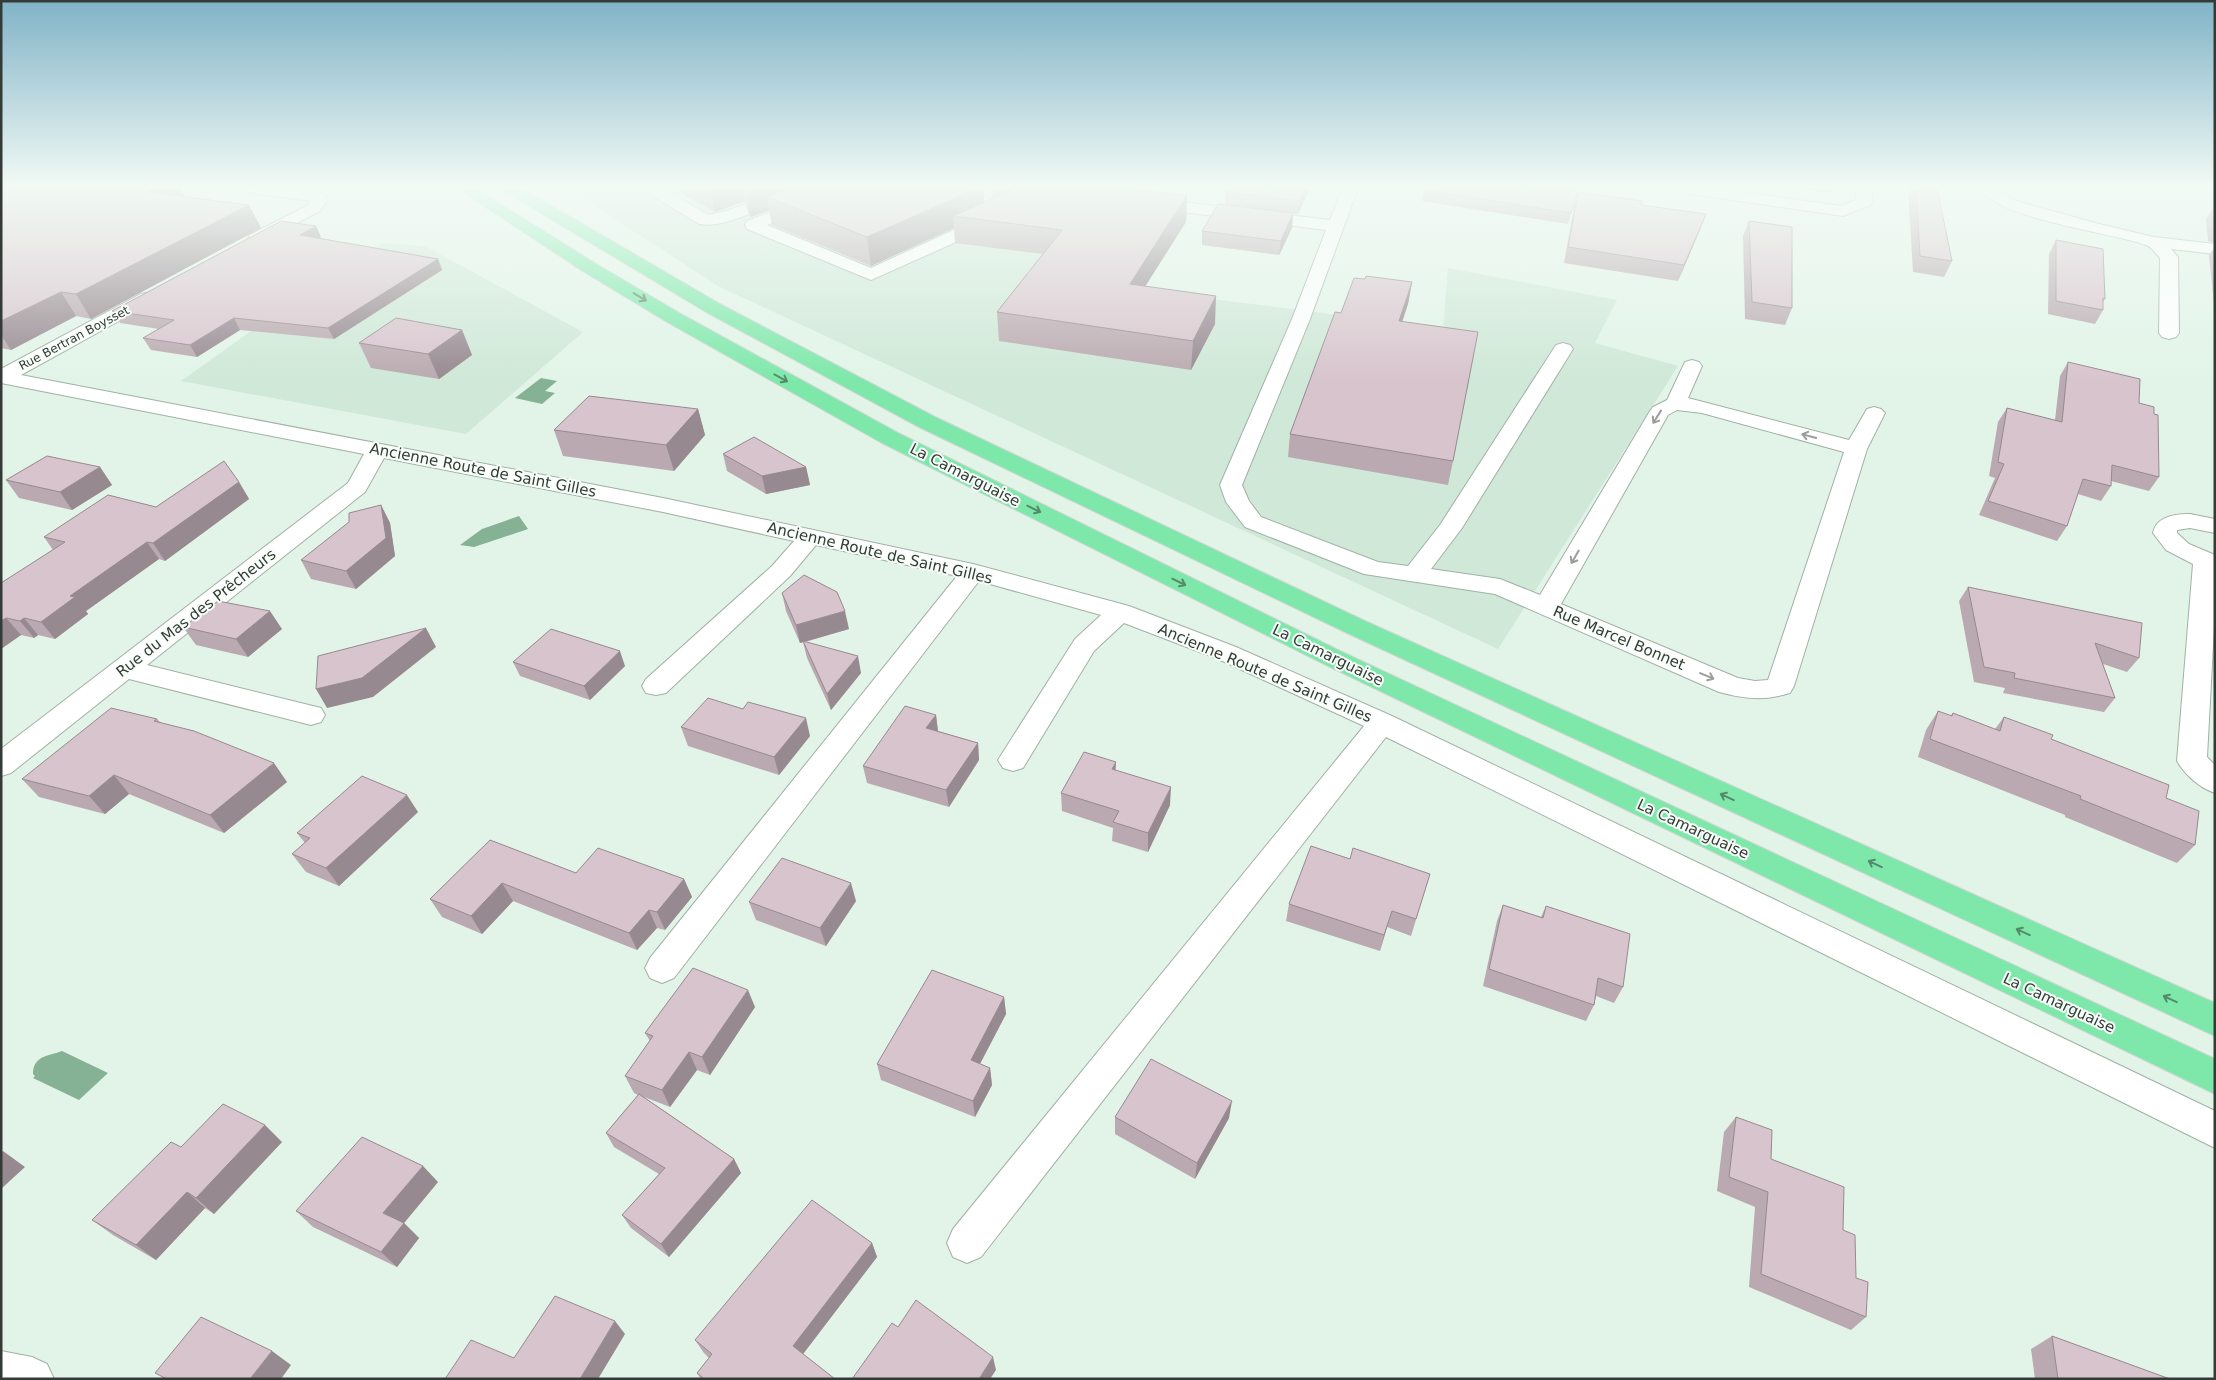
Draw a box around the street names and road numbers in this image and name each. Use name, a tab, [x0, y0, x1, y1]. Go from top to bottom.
street label: Rue Bertran Boysset	[16, 303, 132, 373]
street label: Ancienne Route de Saint Gilles	[368, 439, 598, 501]
street label: La Camarguaise	[907, 439, 1023, 511]
street label: Ancienne Route de Saint Gilles	[766, 518, 994, 588]
street label: Rue du Mas des Prêcheurs	[113, 545, 279, 681]
street label: Rue Marcel Bonnet	[1550, 602, 1688, 674]
street label: Ancienne Route de Saint Gilles	[1155, 620, 1375, 726]
street label: La Camarguaise	[1270, 620, 1386, 690]
street label: La Camarguaise	[1634, 795, 1752, 863]
street label: La Camarguaise	[2000, 969, 2118, 1037]

